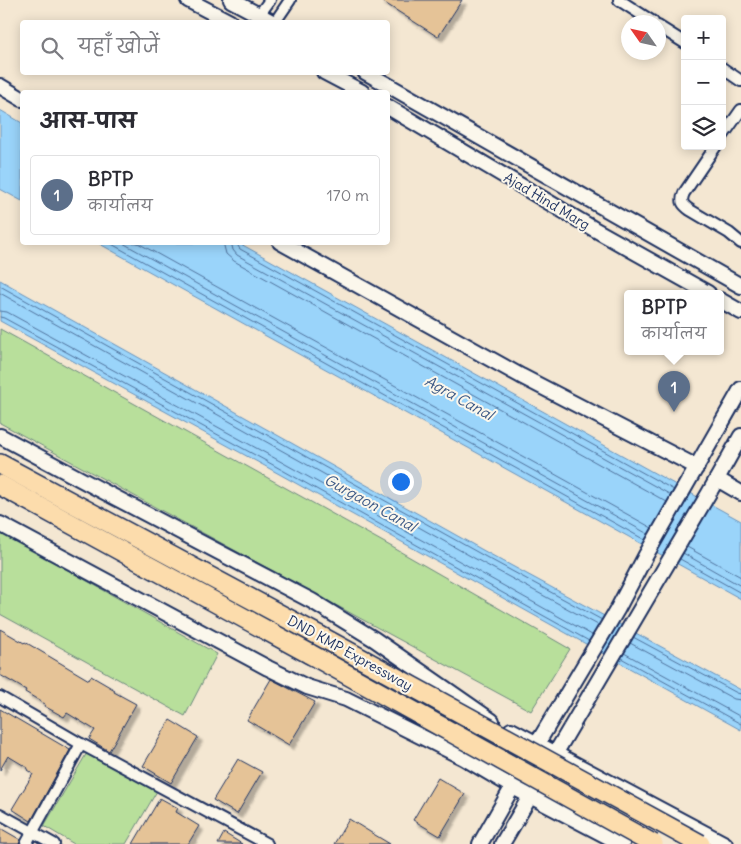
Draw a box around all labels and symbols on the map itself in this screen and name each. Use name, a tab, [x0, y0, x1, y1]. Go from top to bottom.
north arrow	[621, 15, 666, 60]
street label: Ajad Hind Marg	[501, 168, 593, 234]
water label: Agra Canal	[422, 371, 499, 425]
pin: 1	[658, 371, 690, 412]
your location	[388, 469, 414, 495]
water label: Gurgaon Canal	[321, 470, 422, 537]
street label: DND KMP Expressway	[284, 611, 416, 695]

